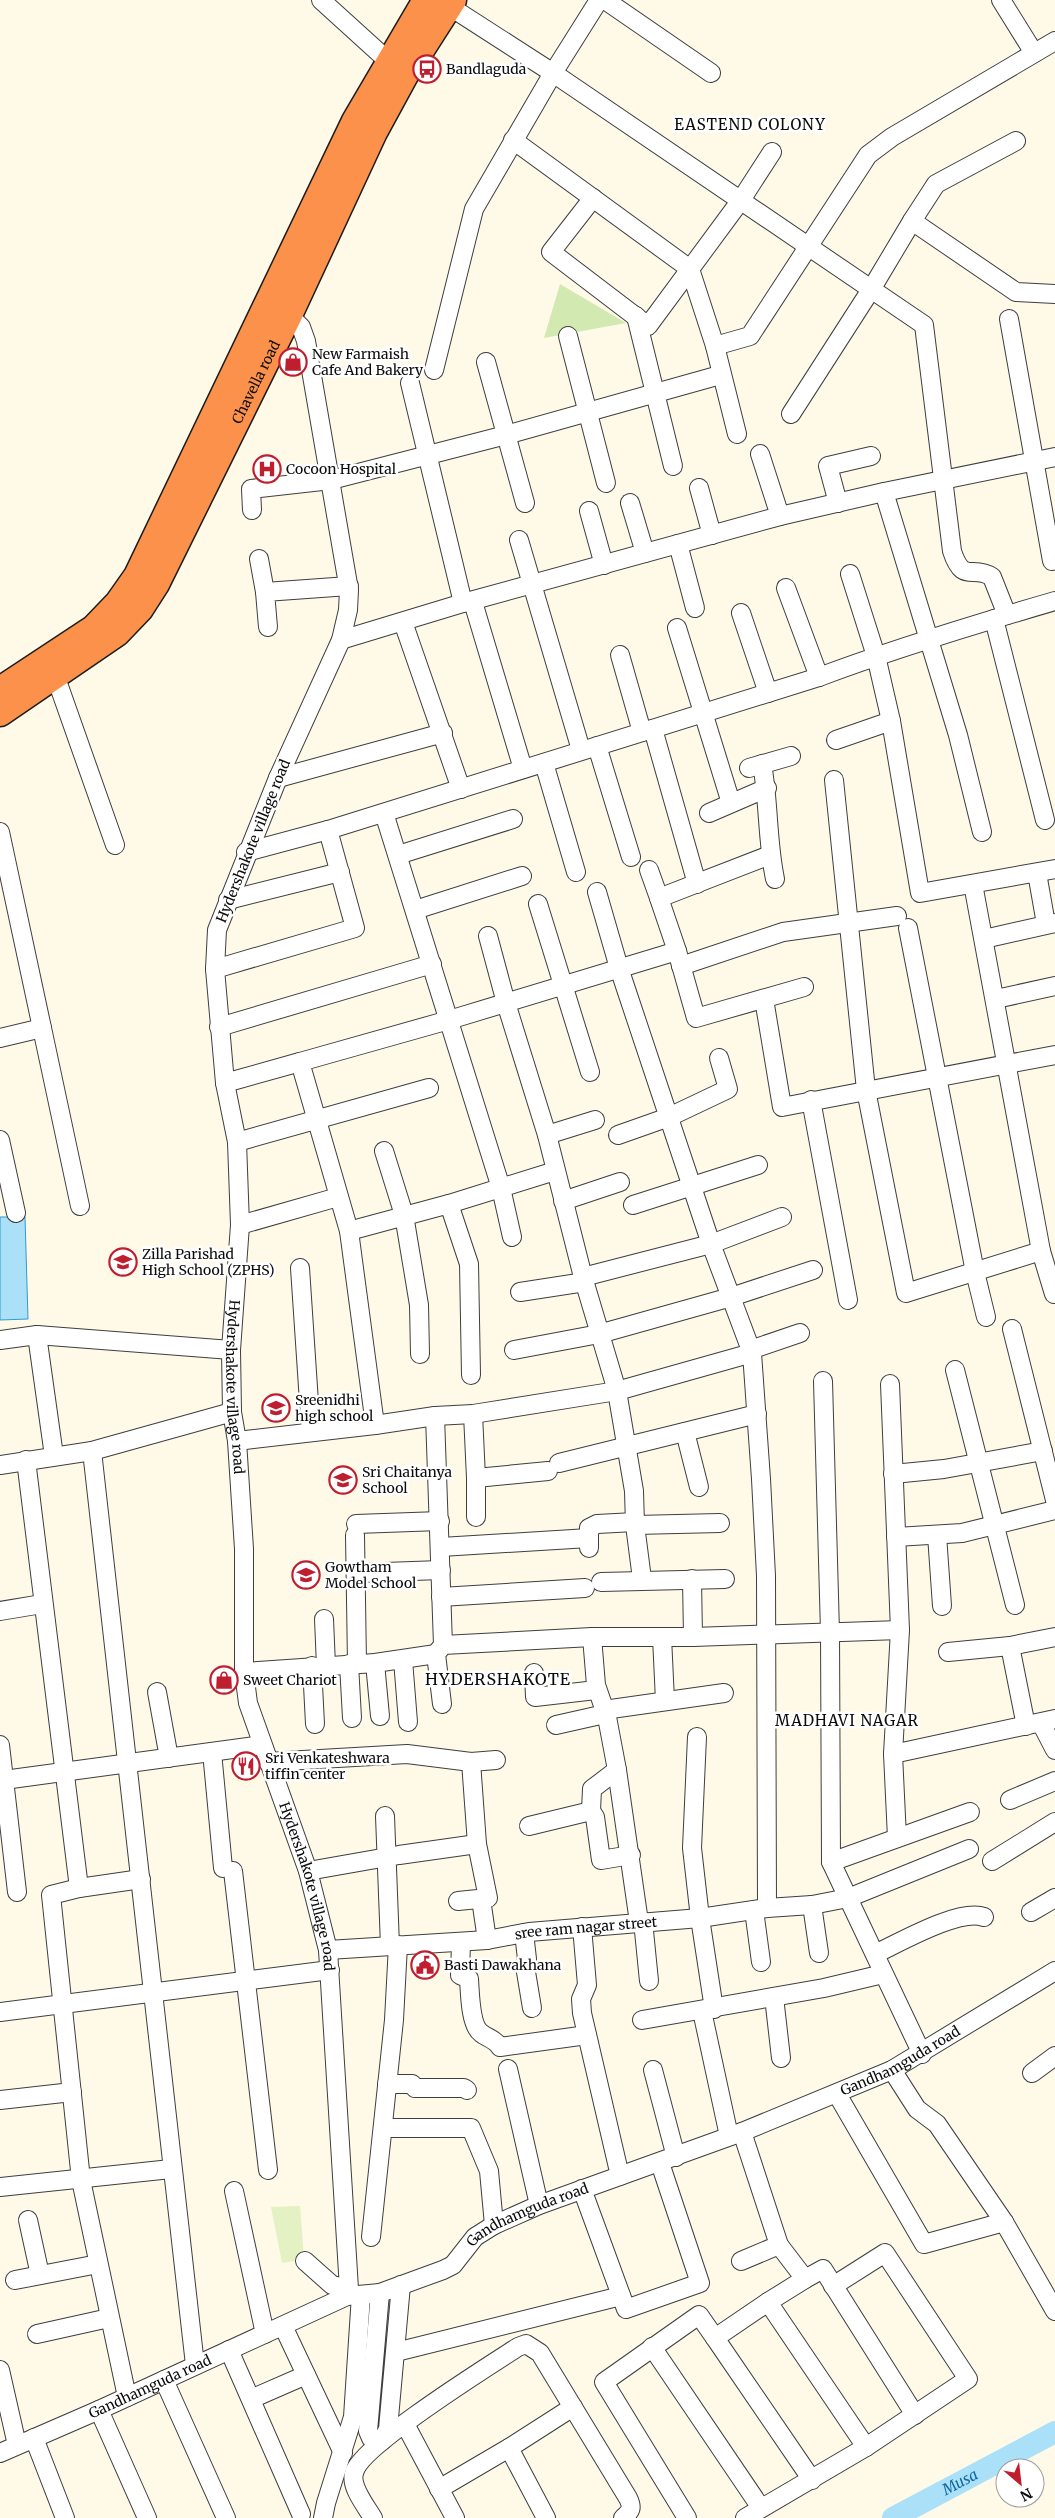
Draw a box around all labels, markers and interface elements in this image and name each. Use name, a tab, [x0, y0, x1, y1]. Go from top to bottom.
bus stop icon: Bandlaguda	[412, 54, 442, 84]
place label: Bandlaguda	[446, 60, 527, 78]
district label: EASTEND COLONY	[674, 115, 826, 134]
street label: Chavella road	[228, 337, 284, 427]
place label: New Farmaish Cafe And Bakery	[312, 345, 424, 379]
shop icon: New Farmaish Cafe And Bakery	[278, 347, 308, 377]
hospital icon: Cocoon Hospital	[252, 454, 282, 484]
place label: Cocoon Hospital	[286, 460, 397, 478]
street label: Hydershakote village road	[212, 756, 294, 925]
place label: Zilla Parishad High School (ZPHS)	[142, 1245, 274, 1279]
school or university icon: Zilla Parishad High School (ZPHS)	[108, 1247, 138, 1277]
street label: Hydershakote village road	[222, 1299, 248, 1475]
place label: Sreenidhi high school	[295, 1391, 374, 1425]
school or university icon: Sreenidhi high school	[261, 1393, 291, 1423]
place label: Sri Chaitanya School	[362, 1463, 453, 1497]
school or university icon: Sri Chaitanya School	[328, 1465, 358, 1495]
place label: Gowtham Model School	[325, 1558, 417, 1592]
school or university icon: Gowtham Model School	[291, 1560, 321, 1590]
shop icon: Sweet Chariot	[209, 1665, 239, 1695]
district label: HYDERSHAKOTE	[425, 1669, 571, 1689]
place label: Sweet Chariot	[243, 1671, 337, 1689]
district label: MADHAVI NAGAR	[775, 1711, 919, 1730]
place label: Sri Venkateshwara tiffin center	[265, 1749, 390, 1783]
restaurant icon: Sri Venkateshwara tiffin center	[231, 1751, 261, 1781]
street label: Hydershakote village road	[275, 1800, 338, 1972]
street label: sree ram nagar street	[513, 1913, 658, 1944]
public building icon: Basti Dawakhana	[410, 1950, 440, 1980]
place label: Basti Dawakhana	[444, 1956, 562, 1974]
street label: Gandhamguda road	[838, 2022, 964, 2099]
street label: Gandhamguda road	[462, 2179, 591, 2250]
street label: Gandhamguda road	[86, 2350, 215, 2422]
north arrow	[995, 2458, 1045, 2508]
water label: Musa	[938, 2465, 981, 2500]
text: N	[1017, 2484, 1035, 2505]

